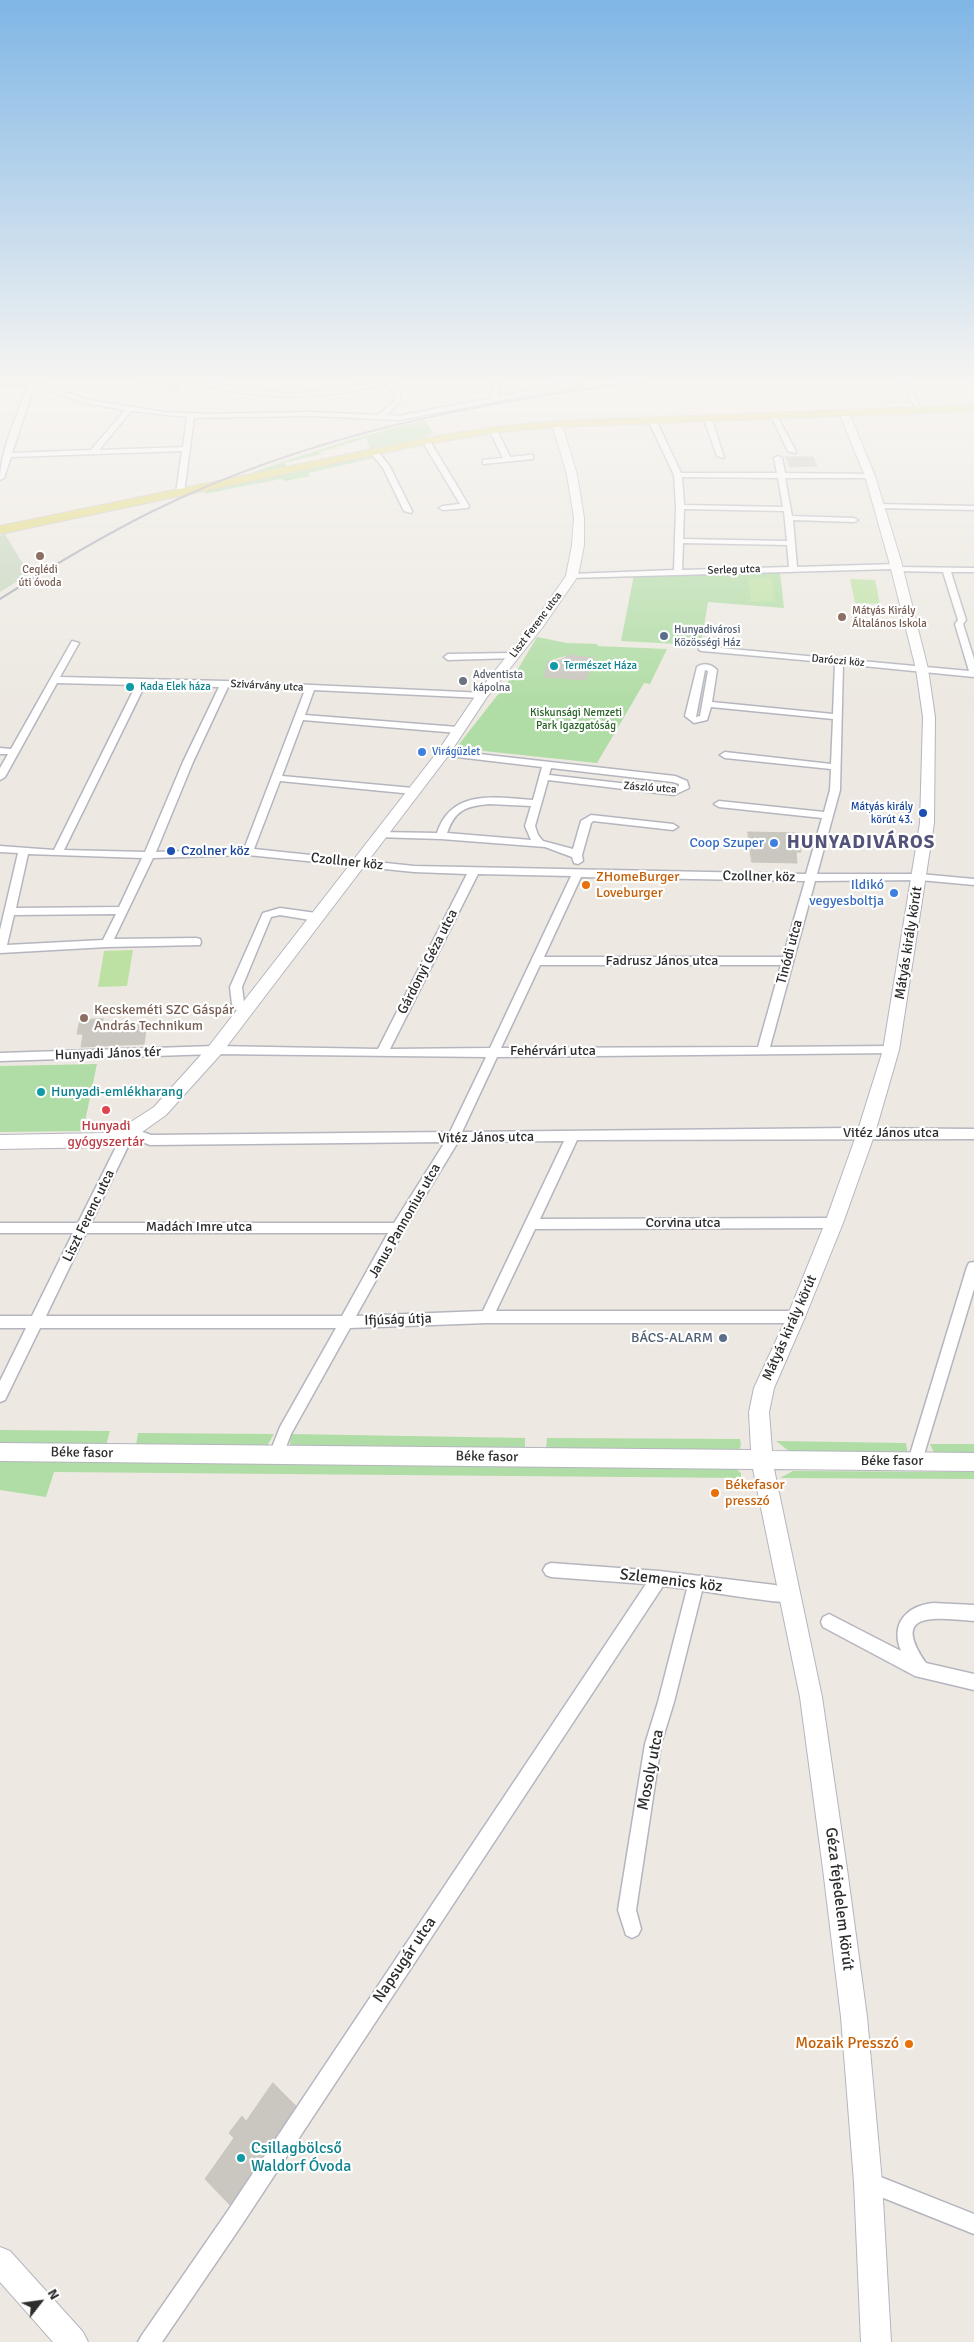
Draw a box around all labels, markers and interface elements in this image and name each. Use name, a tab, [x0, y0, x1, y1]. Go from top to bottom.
marker: Ceglédi úti óvoda	[34, 550, 46, 562]
street label: Serleg utca	[707, 562, 761, 578]
place label: Ceglédi úti óvoda	[19, 563, 61, 589]
street label: Liszt Ferenc utca	[507, 590, 565, 660]
place label: Mátyás Király Általános Iskola	[852, 604, 927, 630]
marker: Mátyás Király Általános Iskola	[836, 611, 848, 623]
place label: Hunyadivárosi Közösségi Ház	[674, 623, 741, 649]
marker: Hunyadivárosi Közösségi Ház	[658, 630, 670, 642]
street label: Daróczi köz	[811, 652, 865, 670]
place label: Természet Háza	[564, 659, 637, 673]
marker: Természet Háza	[548, 660, 560, 672]
place label: Adventista kápolna	[473, 668, 523, 694]
marker: Adventista kápolna	[457, 675, 469, 687]
street label: Szivárvány utca	[230, 677, 304, 695]
place label: Kada Elek háza	[140, 680, 211, 694]
marker: Kada Elek háza	[124, 681, 136, 693]
park label: Kiskunsági Nemzeti Park Igazgatóság	[530, 706, 622, 732]
place label: Virágüzlet	[432, 745, 480, 759]
marker: Virágüzlet	[416, 746, 428, 758]
street label: Zászló utca	[623, 780, 677, 796]
place label: Mátyás király körút 43.	[851, 800, 913, 826]
marker: Mátyás király körút 43.	[917, 807, 929, 819]
district label: HUNYADIVÁROS	[785, 832, 937, 854]
place label: Coop Szuper	[689, 835, 764, 851]
marker: Coop Szuper	[768, 837, 780, 849]
place label: Czolner köz	[181, 843, 250, 859]
marker: Czolner köz	[165, 845, 177, 857]
street label: Czollner köz	[310, 850, 384, 874]
street label: Czollner köz	[722, 868, 796, 886]
place label: ZHomeBurger Loveburger	[596, 869, 679, 902]
place label: Ildikó vegyesboltja	[809, 877, 884, 910]
marker: ZHomeBurger Loveburger	[580, 879, 592, 891]
street label: Mátyás király körút	[892, 885, 926, 1001]
marker: Ildikó vegyesboltja	[888, 887, 900, 899]
street label: Gárdonyi Géza utca	[394, 907, 462, 1017]
street label: Tinódi utca	[773, 918, 807, 986]
street label: Fadrusz János utca	[606, 953, 718, 969]
place label: Kecskeméti SZC Gáspár András Technikum	[94, 1002, 234, 1034]
marker: Kecskeméti SZC Gáspár András Technikum	[78, 1012, 90, 1024]
street label: Fehérvári utca	[510, 1043, 596, 1059]
street label: Hunyadi János tér	[55, 1044, 161, 1064]
place label: Hunyadi-emlékharang	[51, 1084, 183, 1100]
marker: Hunyadi-emlékharang	[35, 1086, 47, 1098]
marker: Hunyadi gyógyszertár	[100, 1104, 112, 1116]
place label: Hunyadi gyógyszertár	[68, 1118, 144, 1150]
street label: Vitéz János utca	[843, 1125, 939, 1141]
street label: Vitéz János utca	[438, 1129, 534, 1147]
street label: Janus Pannonius utca	[365, 1161, 445, 1281]
street label: Liszt Ferenc utca	[59, 1167, 119, 1265]
street label: Corvina utca	[645, 1215, 721, 1231]
street label: Madách Imre utca	[146, 1219, 252, 1235]
street label: Mátyás király körút	[759, 1272, 821, 1384]
street label: Ifjúság útja	[364, 1310, 432, 1330]
place label: BÁCS-ALARM	[631, 1330, 713, 1346]
marker: BÁCS-ALARM	[717, 1332, 729, 1344]
street label: Béke fasor	[51, 1444, 113, 1462]
street label: Béke fasor	[456, 1448, 518, 1466]
street label: Béke fasor	[861, 1453, 923, 1469]
place label: Békefasor presszó	[725, 1477, 785, 1510]
marker: Békefasor presszó	[709, 1487, 721, 1499]
street label: Szlemenics köz	[619, 1565, 723, 1597]
street label: Mosoly utca	[634, 1728, 668, 1812]
street label: Géza fejedelem körút	[821, 1826, 857, 1972]
street label: Napsugár utca	[369, 1914, 441, 2006]
place label: Mozaik Presszó	[795, 2034, 899, 2054]
marker: Mozaik Presszó	[903, 2038, 915, 2050]
place label: Csillagbölcső Waldorf Óvoda	[251, 2139, 351, 2177]
marker: Csillagbölcső Waldorf Óvoda	[235, 2152, 247, 2164]
north arrow	[15, 2277, 65, 2327]
text: N	[44, 2286, 63, 2303]

